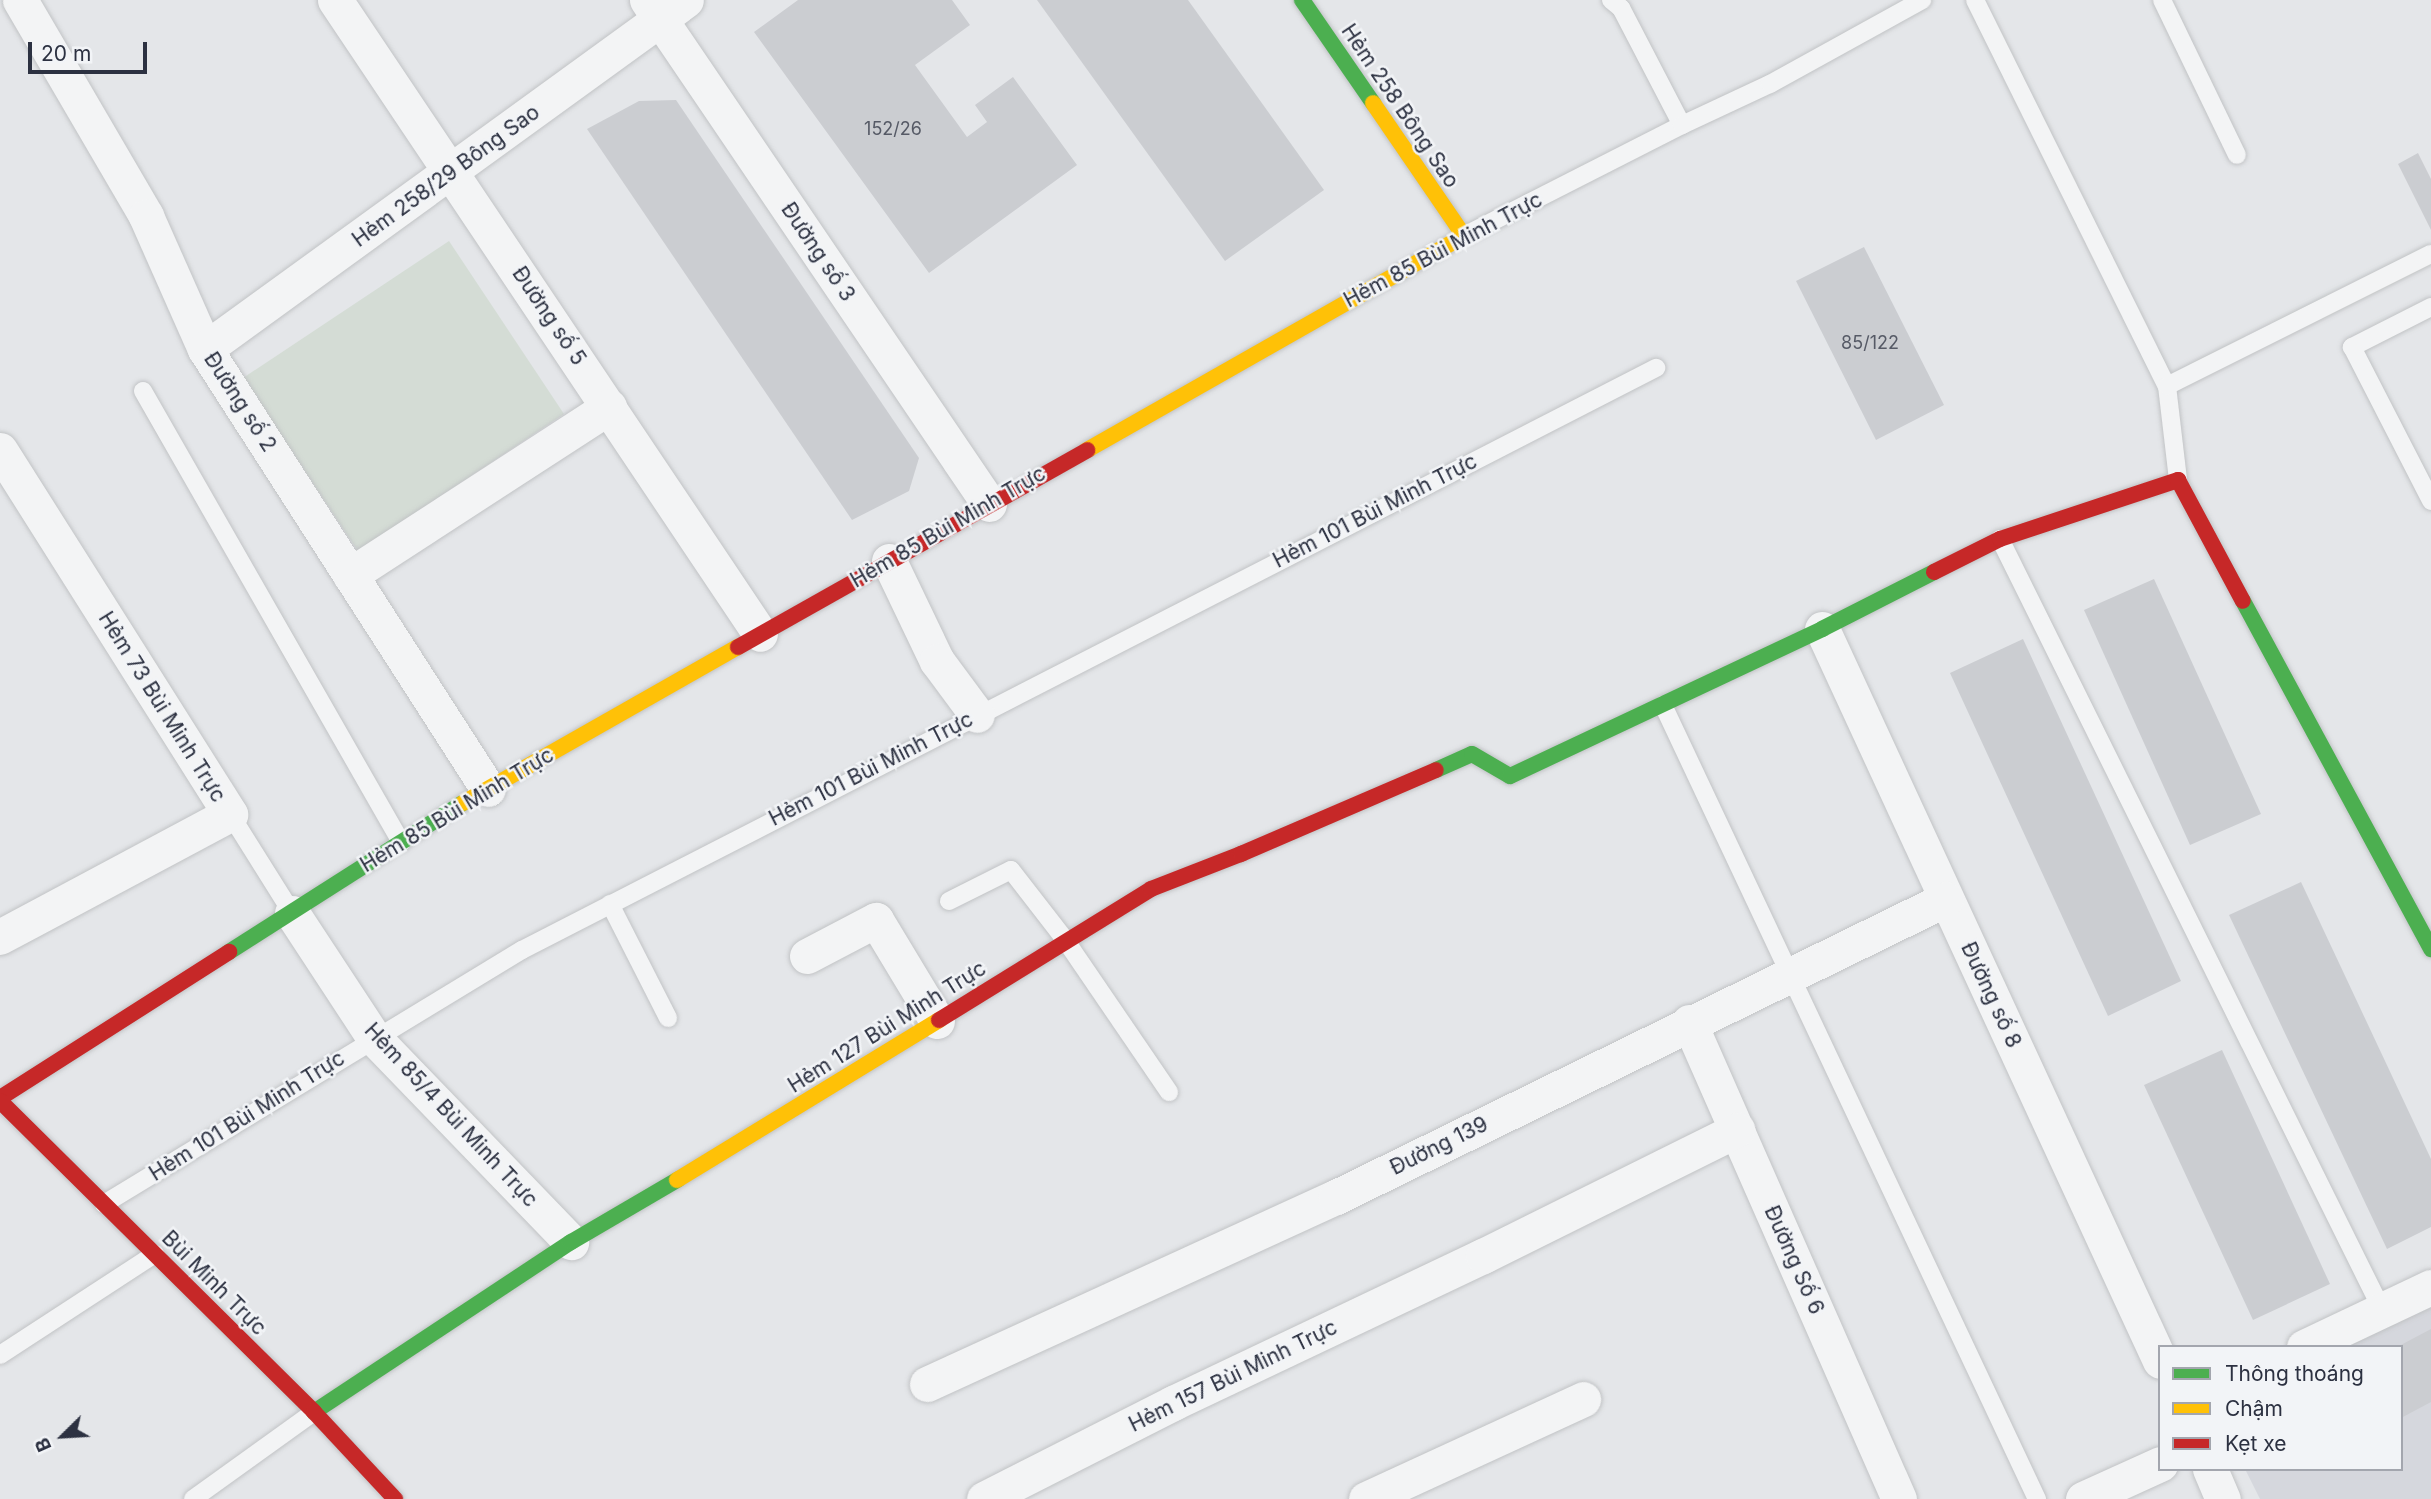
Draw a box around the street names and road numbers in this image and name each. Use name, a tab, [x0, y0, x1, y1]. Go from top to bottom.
street label: Hẻm 258 Bông Sao	[1336, 19, 1464, 193]
street label: Hẻm 258/29 Bông Sao	[347, 100, 545, 252]
street label: Hẻm 85 Bùi Minh Trực	[1340, 187, 1546, 313]
street label: Đường số 3	[776, 198, 860, 306]
street label: Đường số 5	[507, 262, 591, 370]
street label: Đường số 2	[199, 348, 281, 456]
street label: Hẻm 101 Bùi Minh Trực	[1269, 449, 1481, 573]
street label: Hẻm 85 Bùi Minh Trực	[846, 461, 1050, 593]
street label: Hẻm 73 Bùi Minh Trực	[93, 607, 231, 807]
street label: Hẻm 101 Bùi Minh Trực	[765, 707, 977, 831]
street label: Hẻm 85 Bùi Minh Trực	[356, 742, 558, 878]
street label: Đường số 8	[1956, 938, 2026, 1052]
street label: Hẻm 127 Bùi Minh Trực	[783, 956, 991, 1098]
street label: Hẻm 85/4 Bùi Minh Trực	[359, 1018, 543, 1212]
street label: Hẻm 101 Bùi Minh Trực	[145, 1046, 349, 1186]
street label: Đường 139	[1386, 1112, 1492, 1180]
street label: Đường Số 6	[1759, 1202, 1829, 1318]
street label: Bùi Minh Trực	[157, 1226, 271, 1340]
street label: Hẻm 157 Bùi Minh Trực	[1125, 1315, 1341, 1437]

